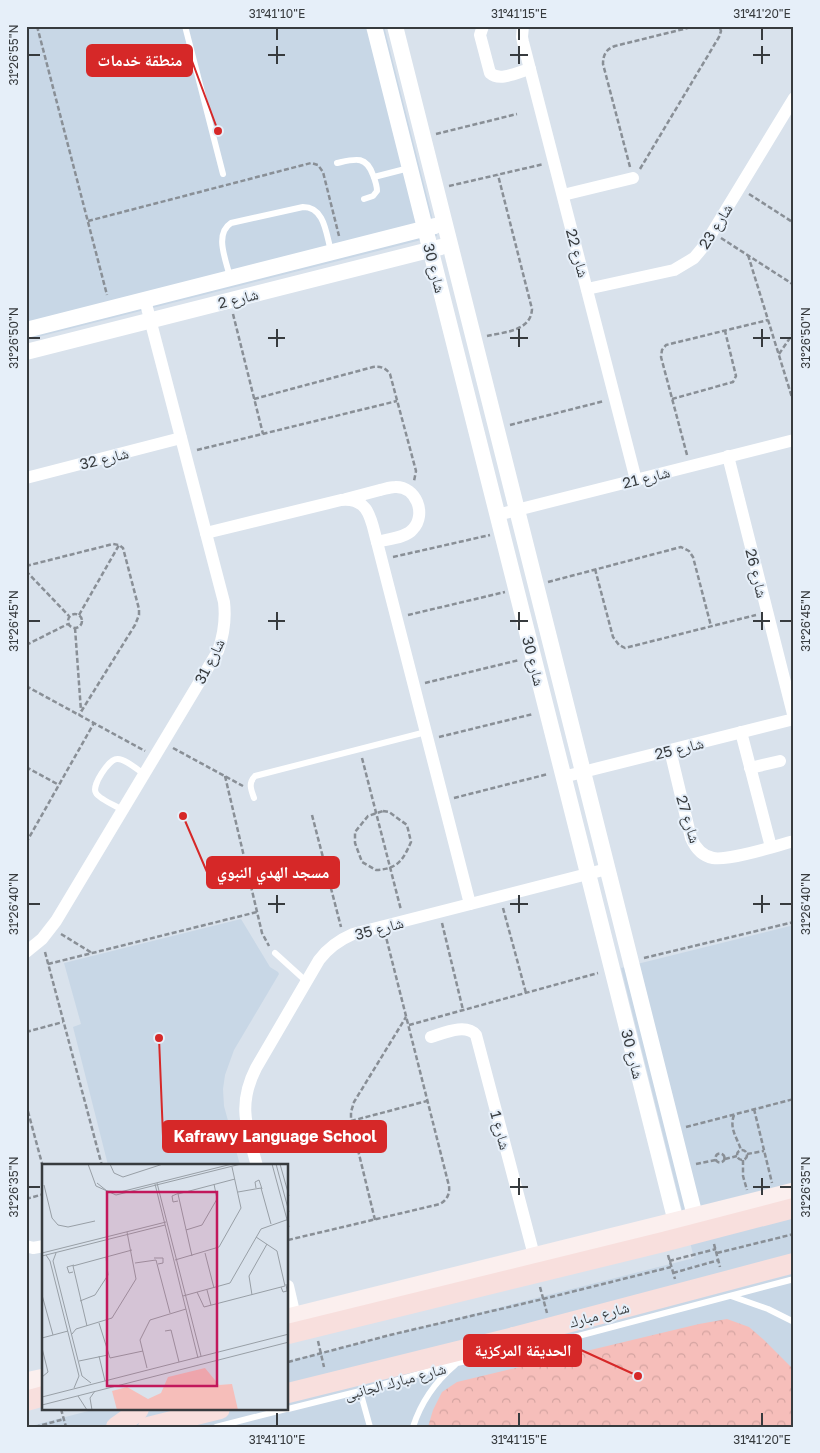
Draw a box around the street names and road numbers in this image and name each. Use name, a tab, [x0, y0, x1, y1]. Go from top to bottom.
street label: شارع 23	[694, 200, 738, 253]
street label: شارع 22	[561, 227, 593, 280]
street label: شارع 30	[418, 241, 450, 295]
street label: شارع 2	[216, 284, 261, 314]
street label: شارع 32	[78, 443, 131, 475]
street label: شارع 21	[620, 462, 672, 494]
street label: شارع 26	[740, 547, 772, 600]
street label: شارع 30	[517, 634, 549, 688]
street label: شارع 31	[190, 635, 230, 688]
street label: شارع 25	[653, 733, 706, 765]
street label: شارع 27	[671, 793, 705, 846]
street label: شارع 35	[353, 913, 406, 945]
street label: شارع 30	[616, 1027, 648, 1081]
street label: شارع 1	[485, 1109, 515, 1152]
street label: شارع مبارك	[567, 1297, 632, 1333]
street label: شارع مبارك الجانبى	[342, 1359, 448, 1405]

